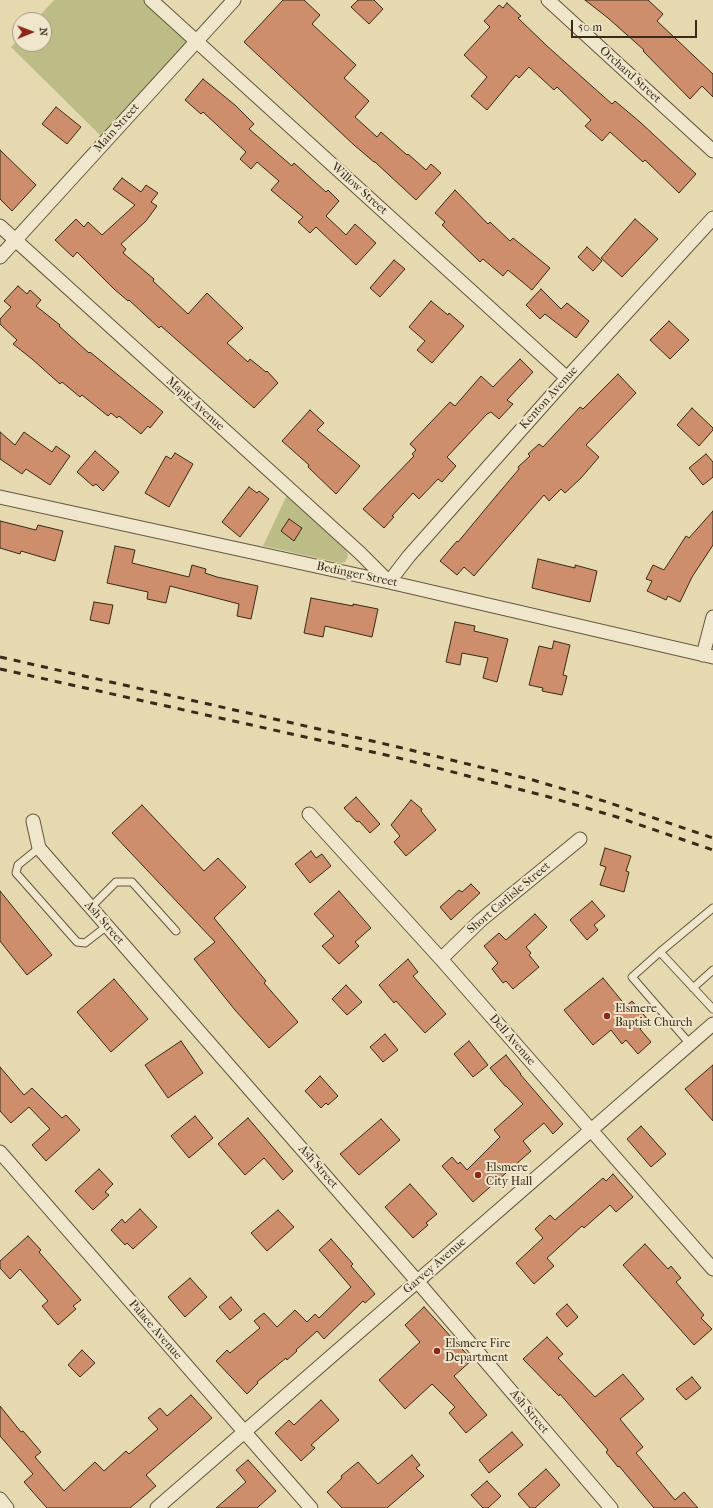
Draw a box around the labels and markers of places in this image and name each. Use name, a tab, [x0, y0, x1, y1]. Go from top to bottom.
place label: Elsmere Baptist Church	[615, 1002, 692, 1030]
marker: Elsmere Baptist Church	[602, 1011, 612, 1021]
place label: Elsmere City Hall	[486, 1161, 532, 1189]
marker: Elsmere City Hall	[473, 1170, 483, 1180]
place label: Elsmere Fire Department	[445, 1337, 510, 1365]
marker: Elsmere Fire Department	[432, 1346, 442, 1356]

